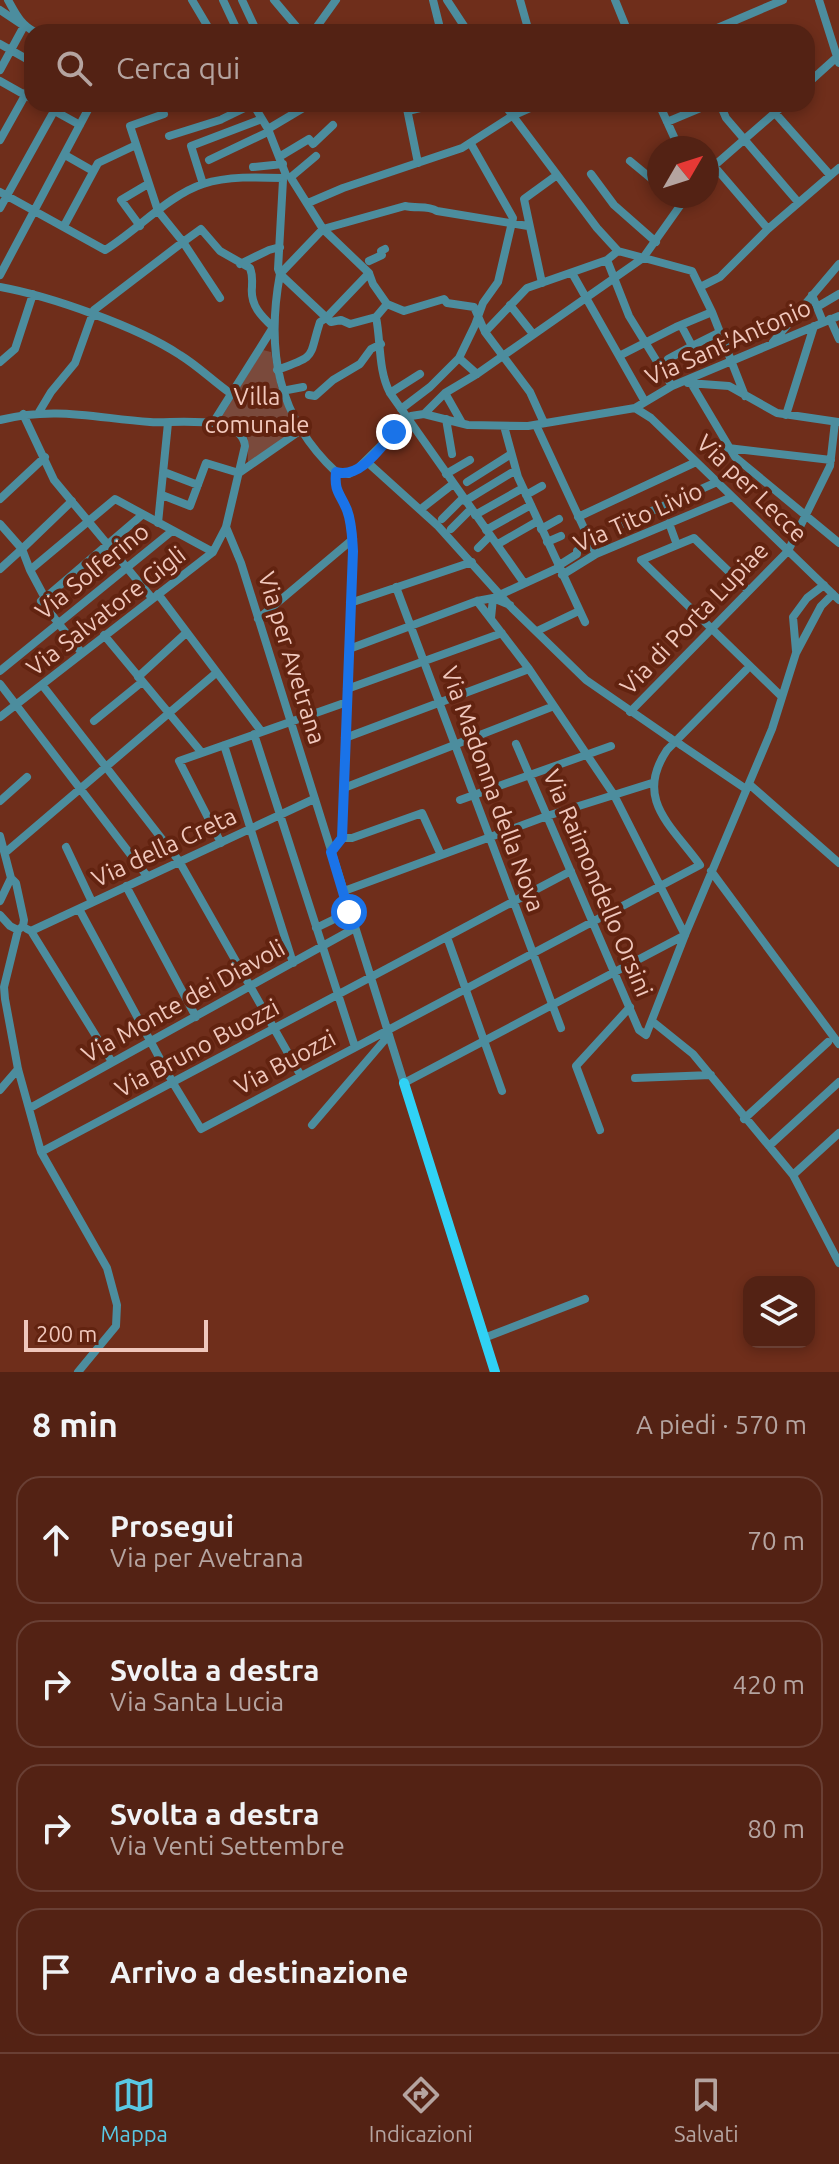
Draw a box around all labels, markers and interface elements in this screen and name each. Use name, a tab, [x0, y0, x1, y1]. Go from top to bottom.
search box	[24, 24, 815, 112]
icon: search	[52, 46, 96, 90]
text: Cerca qui	[116, 51, 240, 85]
north arrow	[647, 136, 719, 208]
street label: Via Sant'Antonio	[641, 293, 815, 391]
park label: Villa comunale	[204, 383, 310, 438]
route end	[376, 414, 412, 450]
street label: Via per Lecce	[691, 429, 813, 547]
street label: Via Tito Livio	[570, 477, 706, 557]
street label: Via Solferino	[30, 517, 154, 625]
street label: Via di Porta Lupiae	[615, 536, 773, 700]
street label: Via Salvatore Gigli	[21, 541, 191, 681]
street label: Via per Avetrana	[253, 569, 331, 747]
street label: Via Madonna della Nova	[436, 663, 550, 915]
street label: Via Raimondello Orsini	[538, 765, 658, 1001]
street label: Via della Creta	[88, 802, 240, 892]
route start	[331, 894, 367, 930]
street label: Via Monte dei Diavoli	[77, 934, 289, 1068]
street label: Via Bruno Buozzi	[110, 993, 284, 1103]
street label: Via Buozzi	[230, 1024, 340, 1100]
map controls	[743, 1276, 815, 1348]
button: layers	[743, 1276, 815, 1348]
scale bar	[24, 1316, 208, 1352]
text: 200 m	[36, 1321, 97, 1346]
text: 8 min	[32, 1405, 118, 1443]
text: A piedi · 570 m	[636, 1410, 807, 1439]
text: Prosegui	[110, 1509, 234, 1543]
icon: ahead	[34, 1518, 78, 1562]
text: 70 m	[747, 1526, 805, 1555]
text: Via per Avetrana	[110, 1543, 304, 1572]
text: Svolta a destra	[110, 1653, 319, 1687]
icon: right	[34, 1662, 78, 1706]
text: 420 m	[733, 1670, 805, 1699]
text: Via Santa Lucia	[110, 1687, 284, 1716]
text: Svolta a destra	[110, 1797, 319, 1831]
icon: right	[34, 1806, 78, 1850]
text: 80 m	[747, 1814, 805, 1843]
text: Via Venti Settembre	[110, 1831, 345, 1860]
icon: arrive	[34, 1950, 78, 1994]
text: Arrivo a destinazione	[110, 1955, 408, 1989]
tab: Mappa	[100, 2073, 168, 2146]
tab: Indicazioni	[369, 2073, 473, 2146]
tab: Salvati	[674, 2073, 739, 2146]

